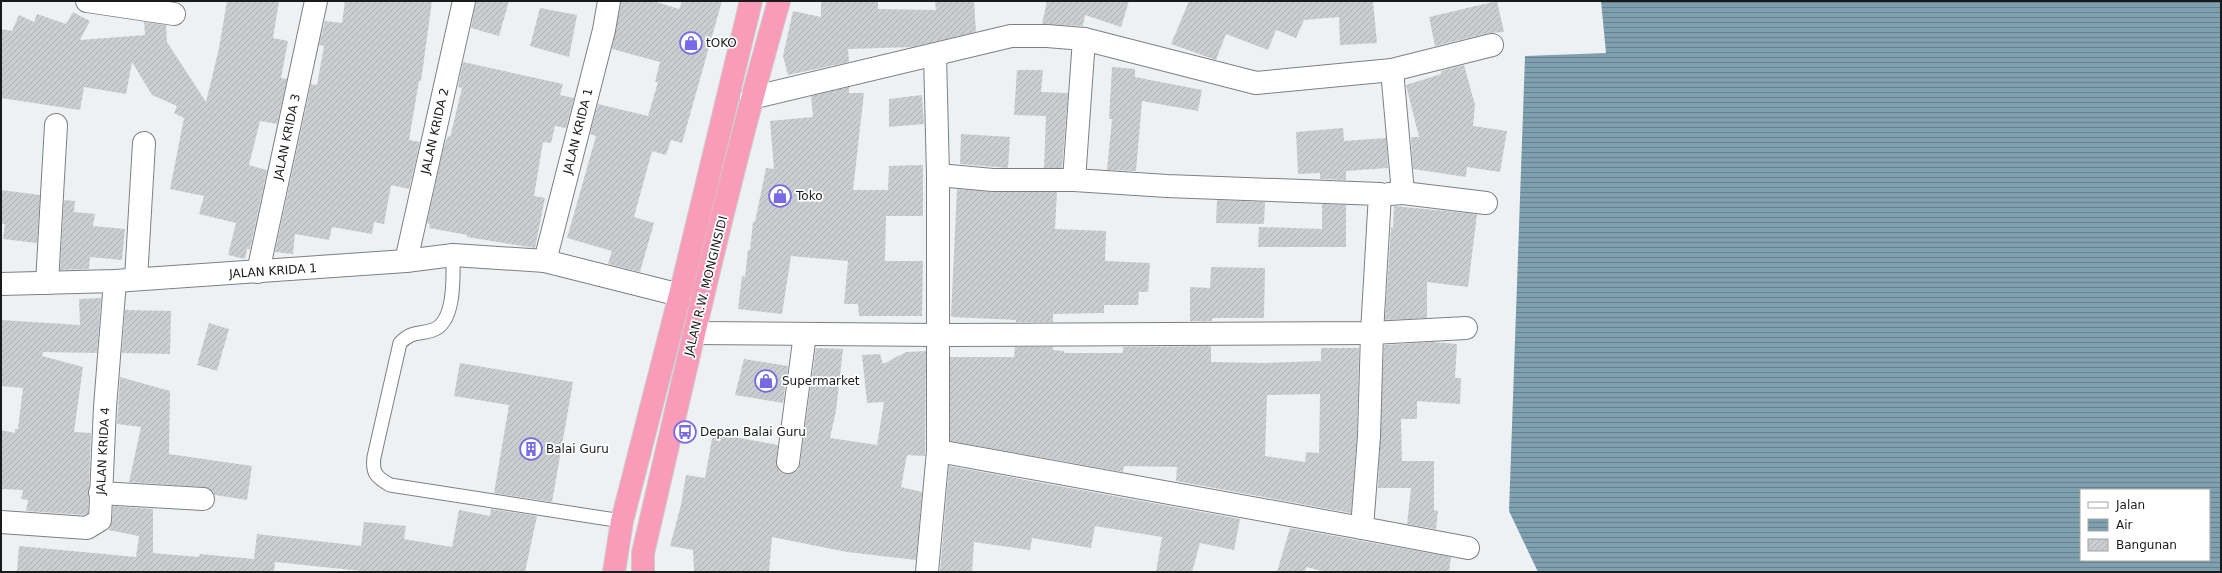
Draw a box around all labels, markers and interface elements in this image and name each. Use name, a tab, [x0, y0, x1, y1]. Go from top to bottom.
shop icon: tOKO	[678, 30, 704, 56]
place label: tOKO	[706, 36, 737, 50]
street label: JALAN KRIDA 2	[418, 87, 452, 176]
street label: JALAN KRIDA 1	[560, 87, 595, 176]
street label: JALAN KRIDA 3	[271, 93, 303, 182]
shop icon: Toko	[767, 183, 793, 209]
place label: Toko	[795, 189, 823, 203]
street label: JALAN R.W. MONGINSIDI	[682, 215, 730, 358]
street label: JALAN KRIDA 1	[228, 261, 317, 281]
shop icon: Supermarket	[753, 368, 779, 394]
place label: Supermarket	[782, 374, 860, 388]
street label: JALAN KRIDA 4	[94, 407, 112, 496]
bus stop icon: Depan Balai Guru	[672, 419, 698, 445]
place label: Depan Balai Guru	[700, 425, 806, 439]
building icon: Balai Guru	[518, 436, 544, 462]
place label: Balai Guru	[546, 442, 609, 456]
legend	[2080, 489, 2210, 561]
text: Jalan	[2115, 498, 2145, 512]
text: Air	[2116, 518, 2133, 532]
text: Bangunan	[2116, 538, 2177, 552]

